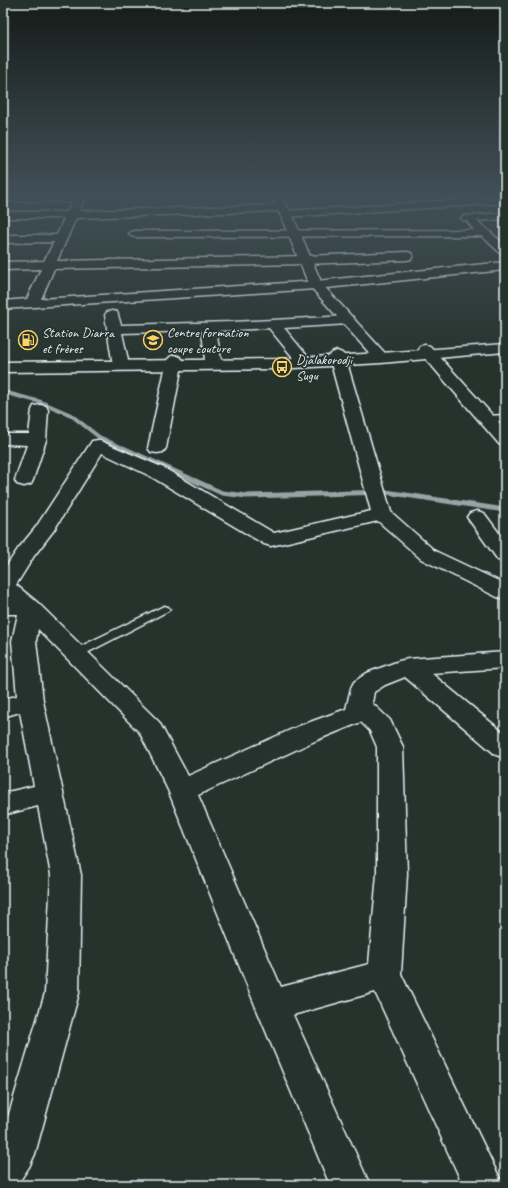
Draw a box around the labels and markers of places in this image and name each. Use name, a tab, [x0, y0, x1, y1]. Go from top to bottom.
place label: Station Diarra et frères	[42, 324, 115, 357]
place label: Centre formation coupe couture	[167, 324, 249, 357]
fuel station icon: Station Diarra et frères	[17, 329, 39, 351]
school or university icon: Centre formation coupe couture	[142, 329, 164, 351]
place label: Djalakorodji Sugu	[296, 351, 355, 384]
bus stop icon: Djalakorodji Sugu	[271, 356, 293, 378]

